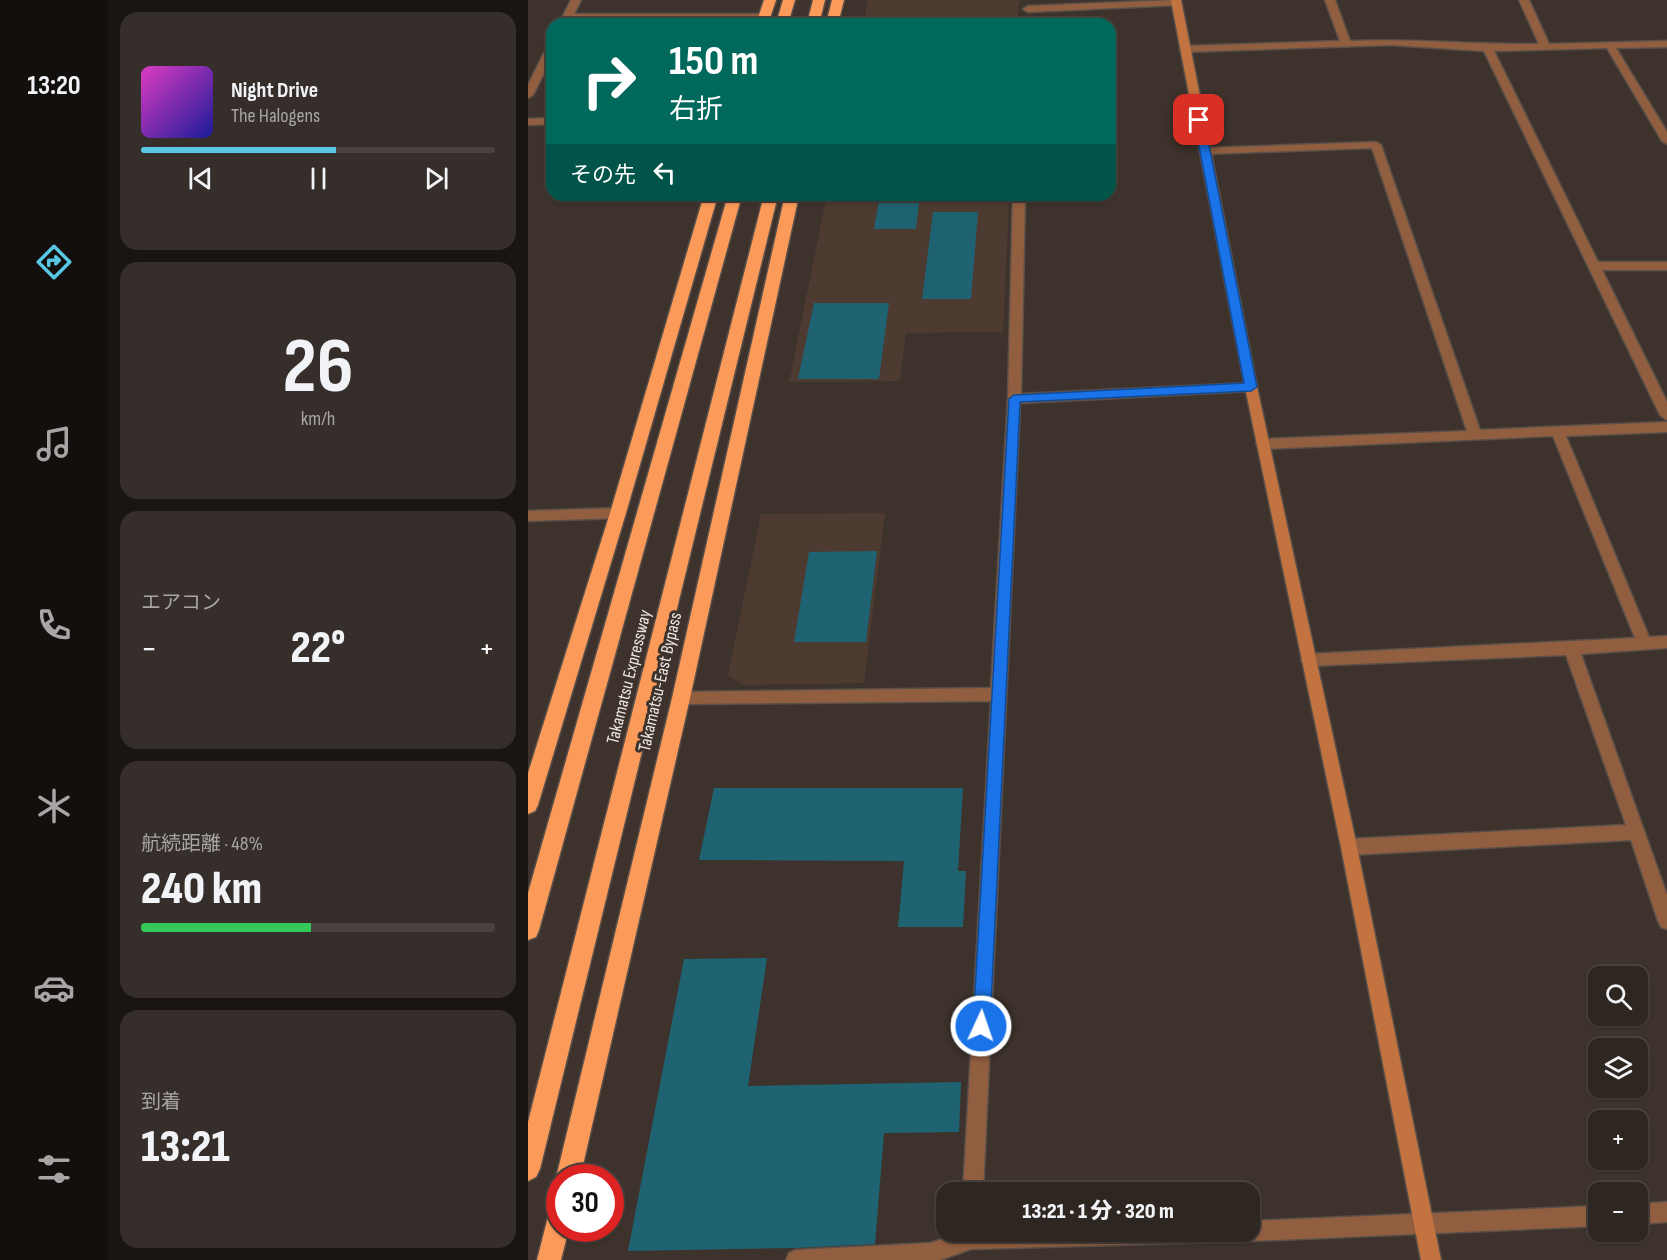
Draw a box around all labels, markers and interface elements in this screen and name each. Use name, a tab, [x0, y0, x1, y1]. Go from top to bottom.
text: 150 m	[669, 36, 758, 87]
icon: right	[570, 42, 648, 120]
text: 13:20	[27, 70, 81, 102]
text: Night Drive	[231, 77, 318, 104]
text: 右折	[669, 94, 723, 126]
pin	[1173, 94, 1224, 145]
icon: arrive	[1182, 103, 1215, 136]
text: The Halogens	[231, 104, 320, 128]
icon: left	[648, 156, 681, 189]
icon: previous	[184, 162, 217, 195]
icon: pause	[302, 162, 335, 195]
icon: next	[420, 162, 453, 195]
text: その先	[570, 162, 636, 189]
icon: directions	[33, 241, 75, 283]
text: 26	[283, 321, 353, 414]
text: km/h	[301, 407, 335, 431]
icon: music	[33, 423, 75, 465]
text: エアコン	[141, 591, 221, 615]
icon: phone	[33, 604, 75, 646]
street label: Takamatsu Expressway	[602, 608, 656, 746]
street label: Takamatsu-East Bypass	[634, 610, 686, 754]
text: 22°	[290, 621, 346, 676]
text: −	[141, 629, 157, 669]
text: +	[479, 629, 495, 669]
icon: climate	[33, 785, 75, 827]
text: 航続距離 · 48%	[141, 832, 263, 856]
text: 240 km	[141, 862, 262, 917]
map controls	[1588, 966, 1648, 1242]
button: search	[1588, 966, 1648, 1026]
icon: car	[33, 967, 75, 1009]
position arrow	[949, 994, 1013, 1058]
button: layers	[1588, 1038, 1648, 1098]
text: 到着	[141, 1090, 181, 1114]
button: +	[1588, 1110, 1648, 1170]
text: 13:21	[141, 1120, 230, 1175]
icon: filters	[33, 1148, 75, 1190]
speed limit sign: 30	[546, 1164, 624, 1242]
button: −	[1588, 1182, 1648, 1242]
text: 13:21 · 1 分 · 320 m	[1022, 1198, 1174, 1225]

